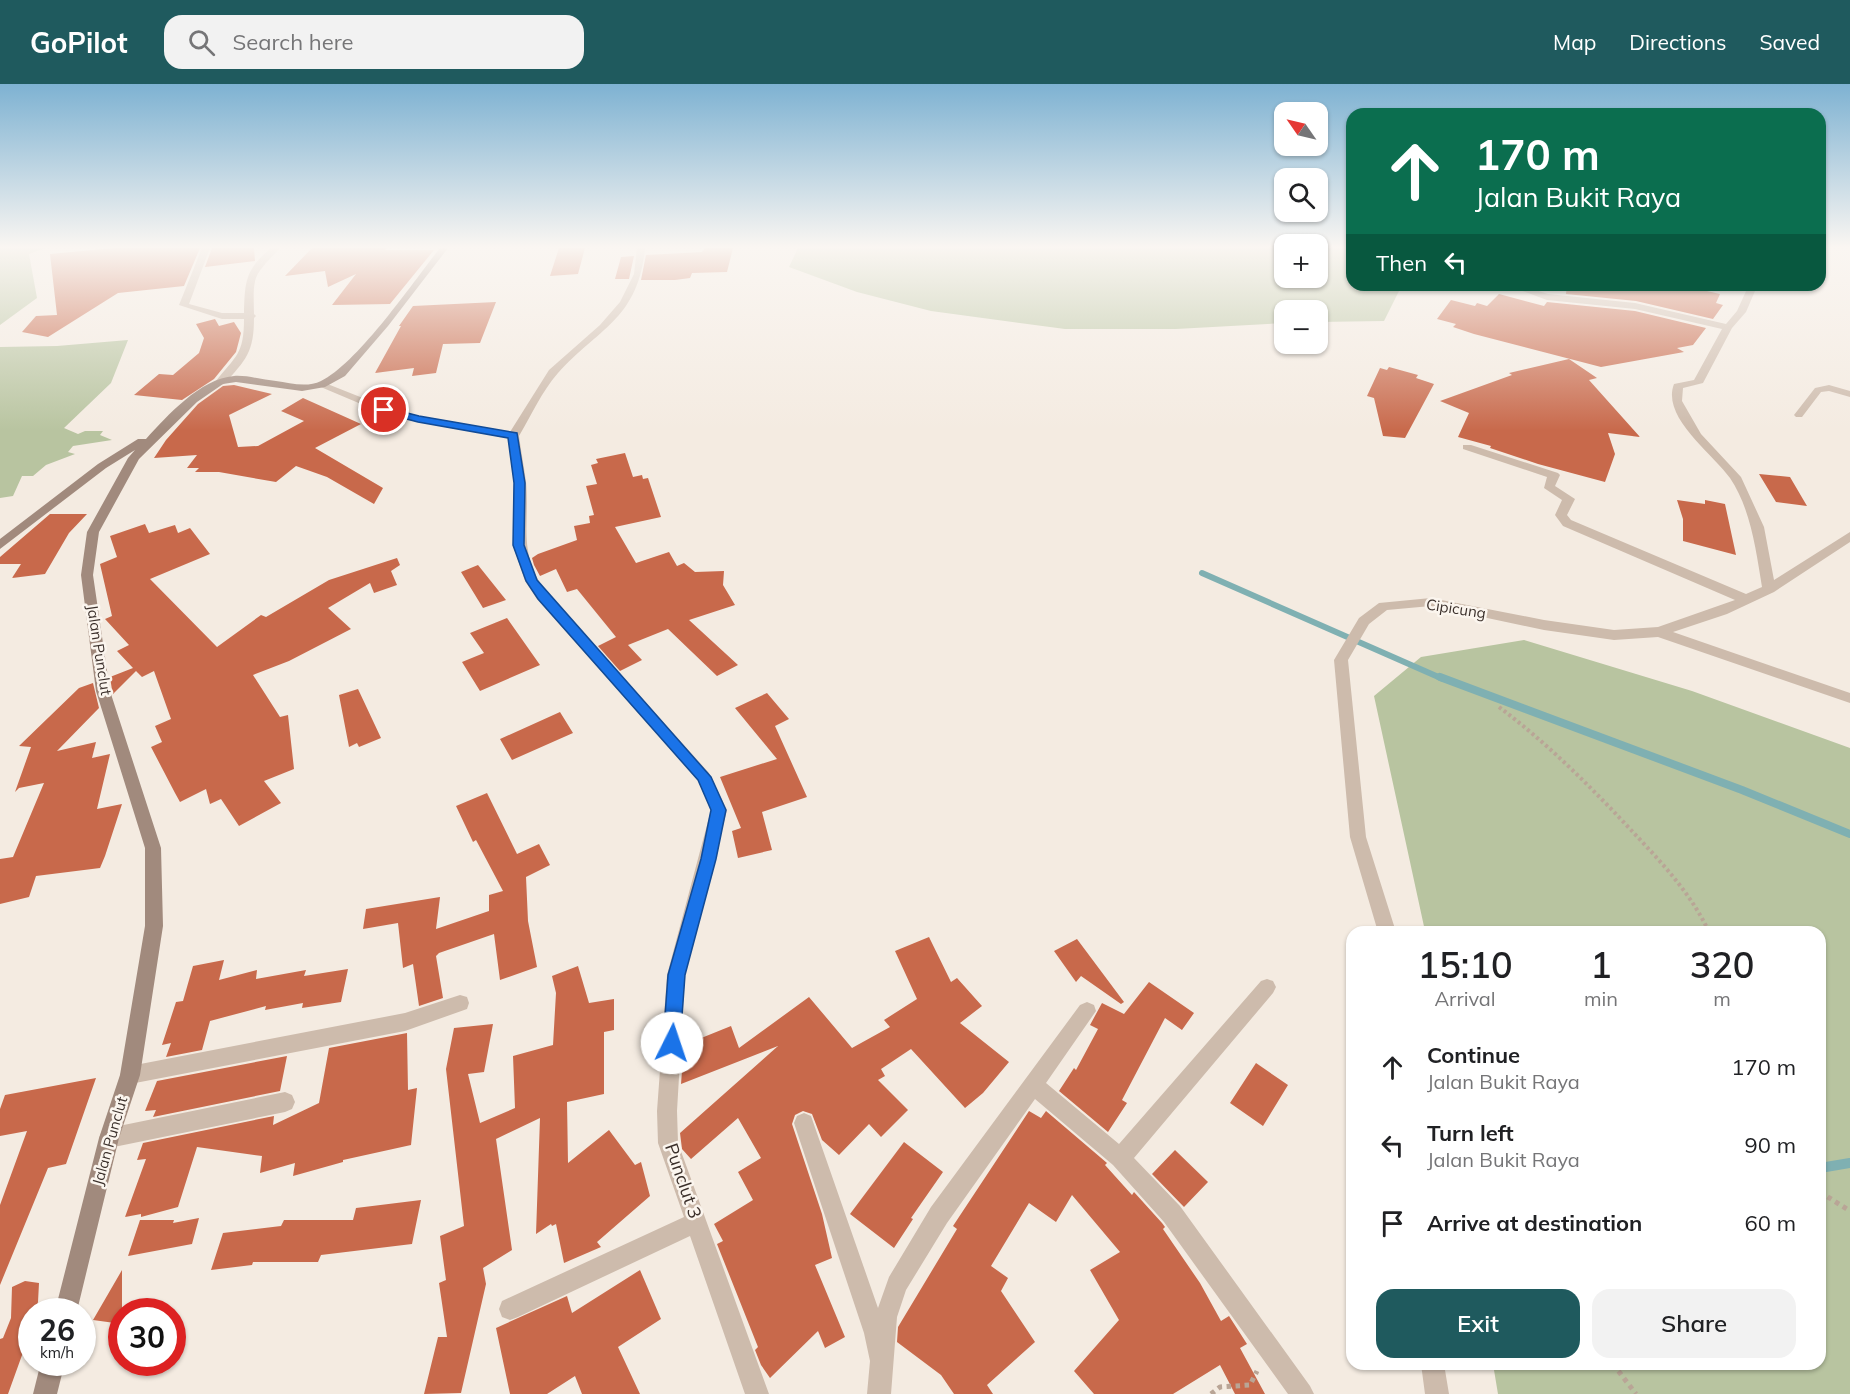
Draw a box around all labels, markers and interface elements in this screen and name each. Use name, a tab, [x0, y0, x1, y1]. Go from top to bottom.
search box	[164, 15, 584, 69]
text: GoPilot	[30, 25, 128, 60]
icon: search	[185, 26, 218, 59]
text: Search here	[233, 28, 354, 56]
text: Map	[1553, 29, 1596, 55]
text: Directions	[1629, 29, 1726, 55]
text: Saved	[1759, 29, 1820, 55]
north arrow	[1274, 102, 1328, 156]
map controls	[1274, 102, 1328, 354]
text: 170 m	[1475, 128, 1600, 181]
icon: ahead	[1376, 132, 1454, 210]
button: search	[1274, 168, 1328, 222]
text: Jalan Bukit Raya	[1475, 180, 1681, 214]
button: +	[1274, 234, 1328, 288]
icon: left	[1439, 246, 1472, 279]
text: Then	[1376, 249, 1427, 277]
button: −	[1274, 300, 1328, 354]
pin	[358, 384, 409, 435]
icon: arrive	[367, 393, 400, 426]
street label: Cipicung	[1425, 594, 1487, 623]
street label: Jalan Punclut	[83, 603, 116, 696]
text: 15:10	[1418, 942, 1512, 987]
text: 1	[1590, 942, 1612, 987]
text: 320	[1690, 942, 1754, 987]
text: Arrival	[1434, 986, 1496, 1011]
text: min	[1584, 986, 1618, 1011]
text: m	[1713, 986, 1731, 1011]
position arrow	[640, 1011, 704, 1075]
text: Continue	[1427, 1041, 1520, 1069]
icon: ahead	[1376, 1051, 1409, 1084]
text: 170 m	[1731, 1053, 1796, 1081]
text: Jalan Bukit Raya	[1427, 1069, 1580, 1094]
street label: Jalan Punclut	[88, 1094, 131, 1187]
text: Turn left	[1427, 1119, 1514, 1147]
icon: left	[1376, 1129, 1409, 1162]
text: 90 m	[1745, 1131, 1796, 1159]
street label: Punclut 3	[660, 1140, 707, 1221]
text: Jalan Bukit Raya	[1427, 1147, 1580, 1172]
icon: arrive	[1376, 1207, 1409, 1240]
text: Arrive at destination	[1427, 1209, 1642, 1237]
text: 60 m	[1745, 1209, 1796, 1237]
button: Exit	[1376, 1289, 1580, 1358]
button: Share	[1592, 1289, 1796, 1358]
speed limit sign: 30	[108, 1298, 186, 1376]
text: 26	[39, 1311, 75, 1349]
text: km/h	[40, 1343, 74, 1362]

